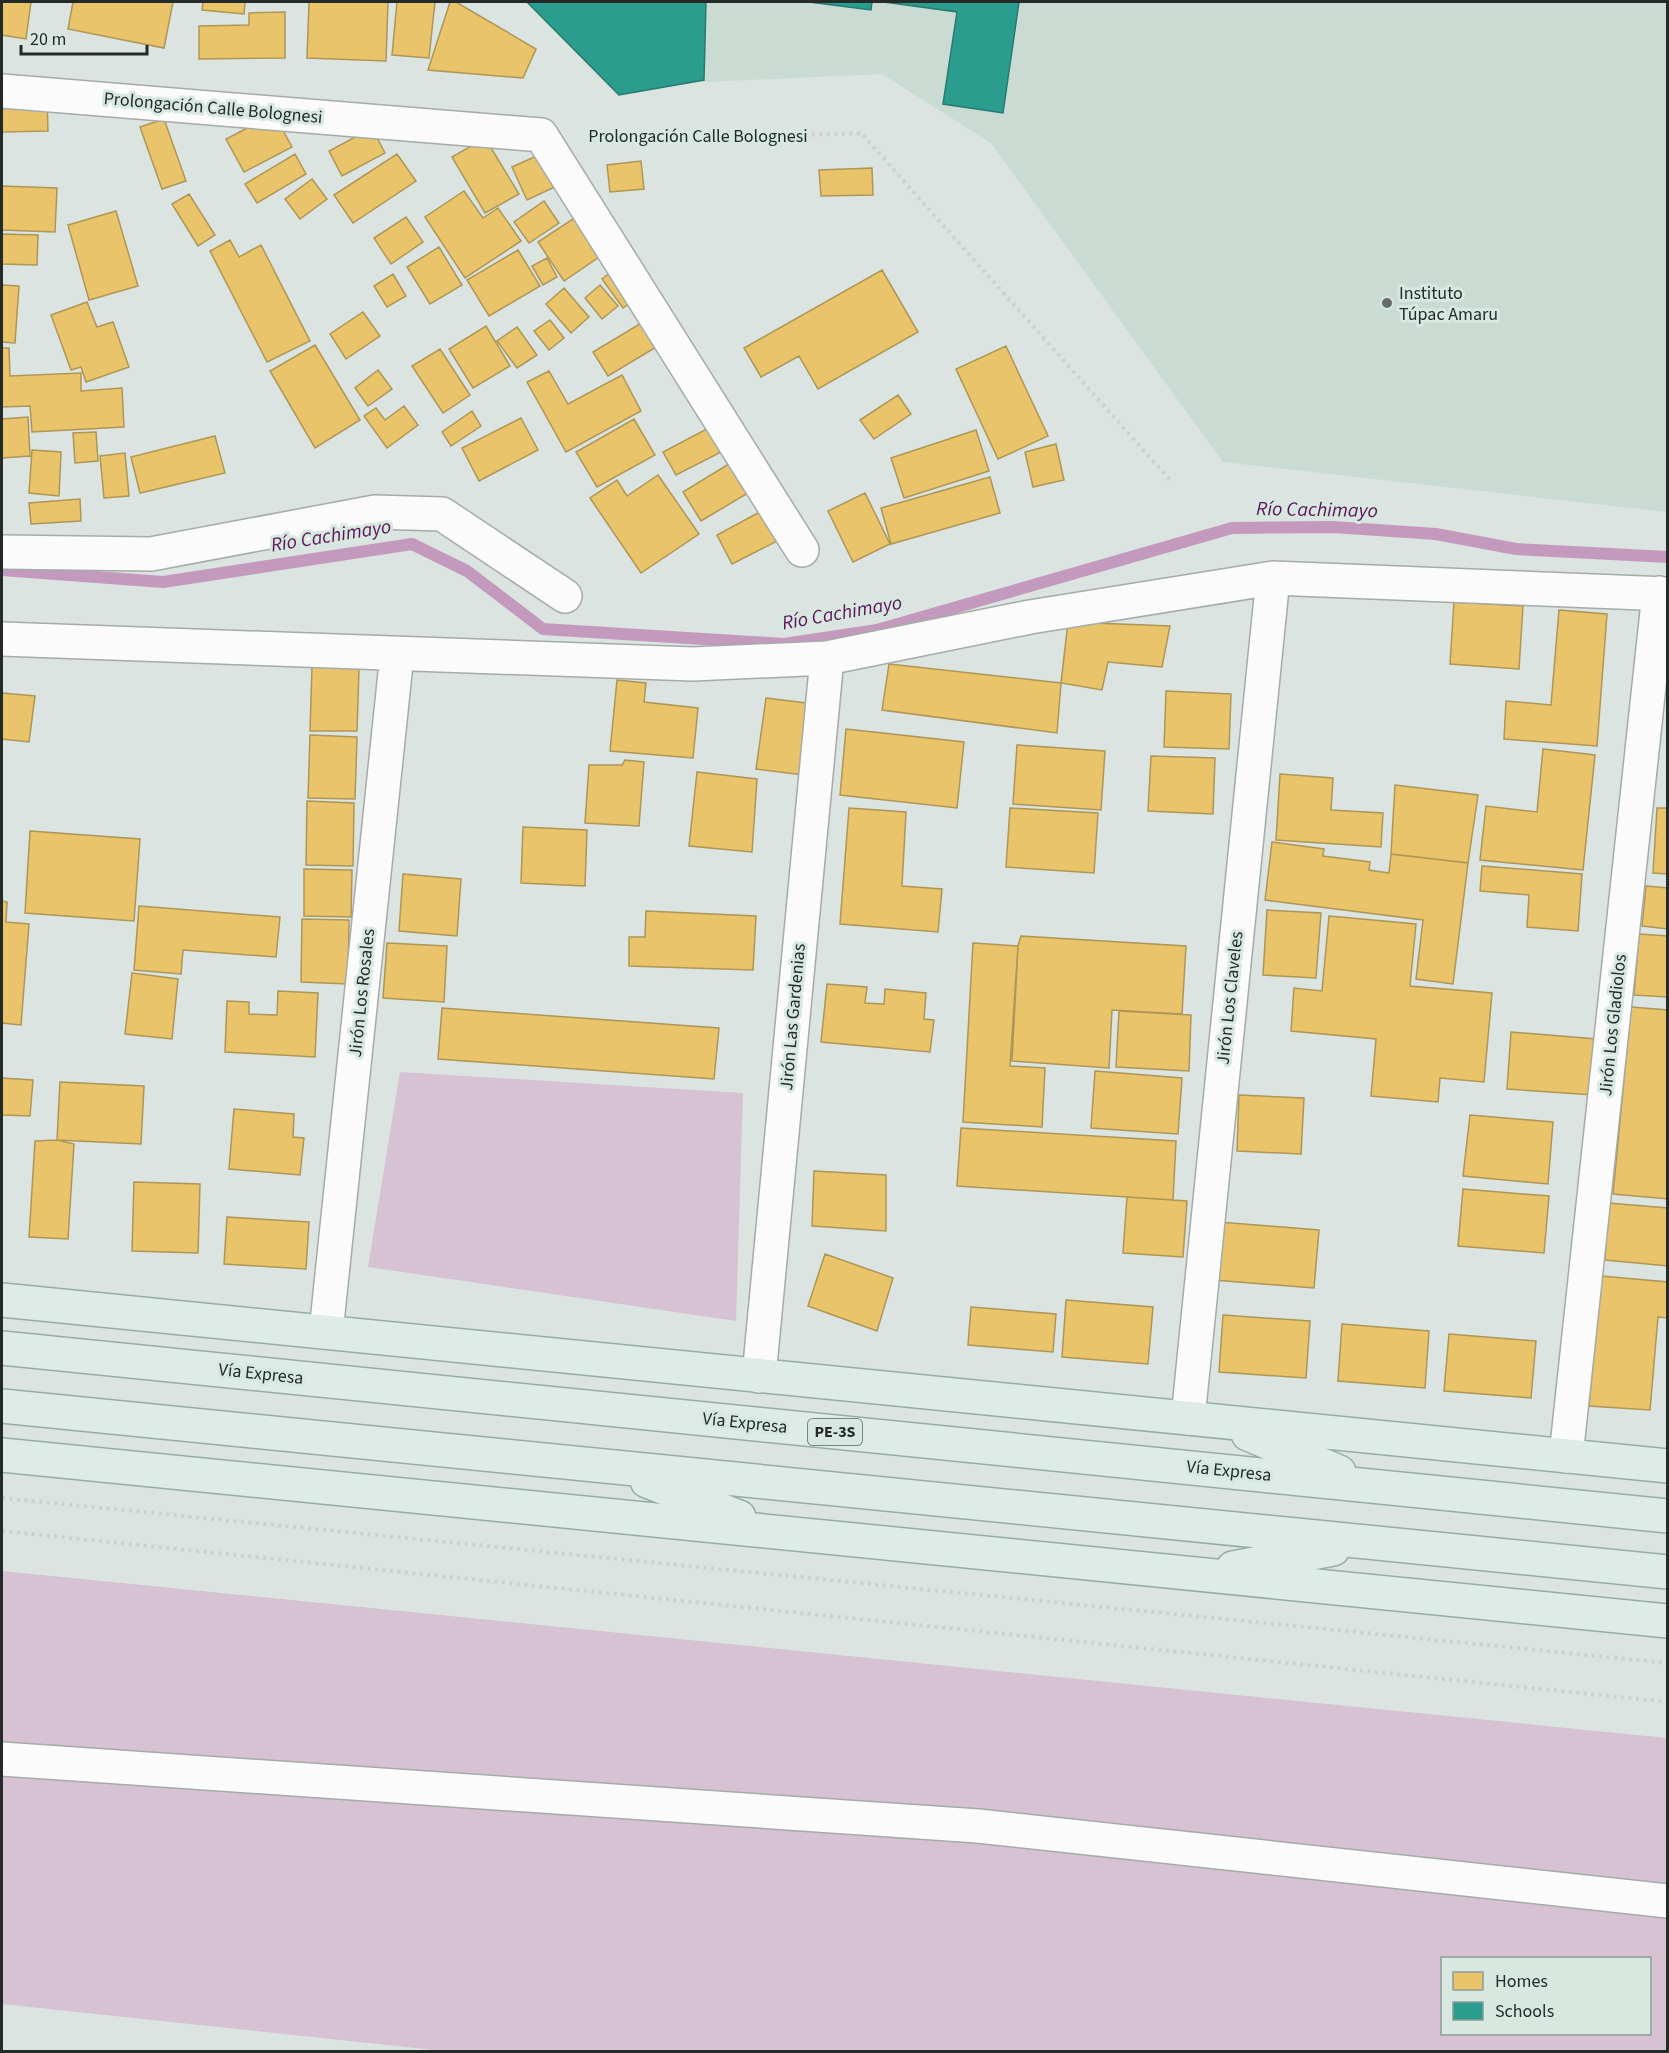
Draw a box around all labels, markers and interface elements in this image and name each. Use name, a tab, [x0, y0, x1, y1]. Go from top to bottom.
scale bar	[21, 18, 147, 56]
text: 20 m	[30, 27, 66, 52]
street label: Prolongación Calle Bolognesi	[103, 86, 323, 130]
street label: Prolongación Calle Bolognesi	[588, 124, 808, 149]
place label: Instituto Túpac Amaru	[1399, 281, 1498, 327]
marker: Instituto Túpac Amaru	[1380, 296, 1394, 310]
water label: Río Cachimayo	[1256, 495, 1378, 525]
water label: Río Cachimayo	[269, 513, 393, 559]
water label: Río Cachimayo	[780, 589, 904, 637]
street label: Jirón Los Rosales	[343, 927, 381, 1059]
street label: Jirón Los Claveles	[1211, 930, 1249, 1066]
street label: Jirón Las Gardenias	[774, 943, 812, 1091]
street label: Jirón Los Gladiolos	[1593, 953, 1633, 1097]
street label: Vía Expresa	[217, 1357, 305, 1391]
street label: Vía Expresa	[701, 1406, 789, 1440]
road number: PE-3S	[808, 1419, 862, 1445]
street label: Vía Expresa	[1185, 1454, 1273, 1488]
legend	[1441, 1957, 1651, 2035]
text: Homes	[1495, 1969, 1548, 1994]
text: Schools	[1495, 1999, 1554, 2024]

